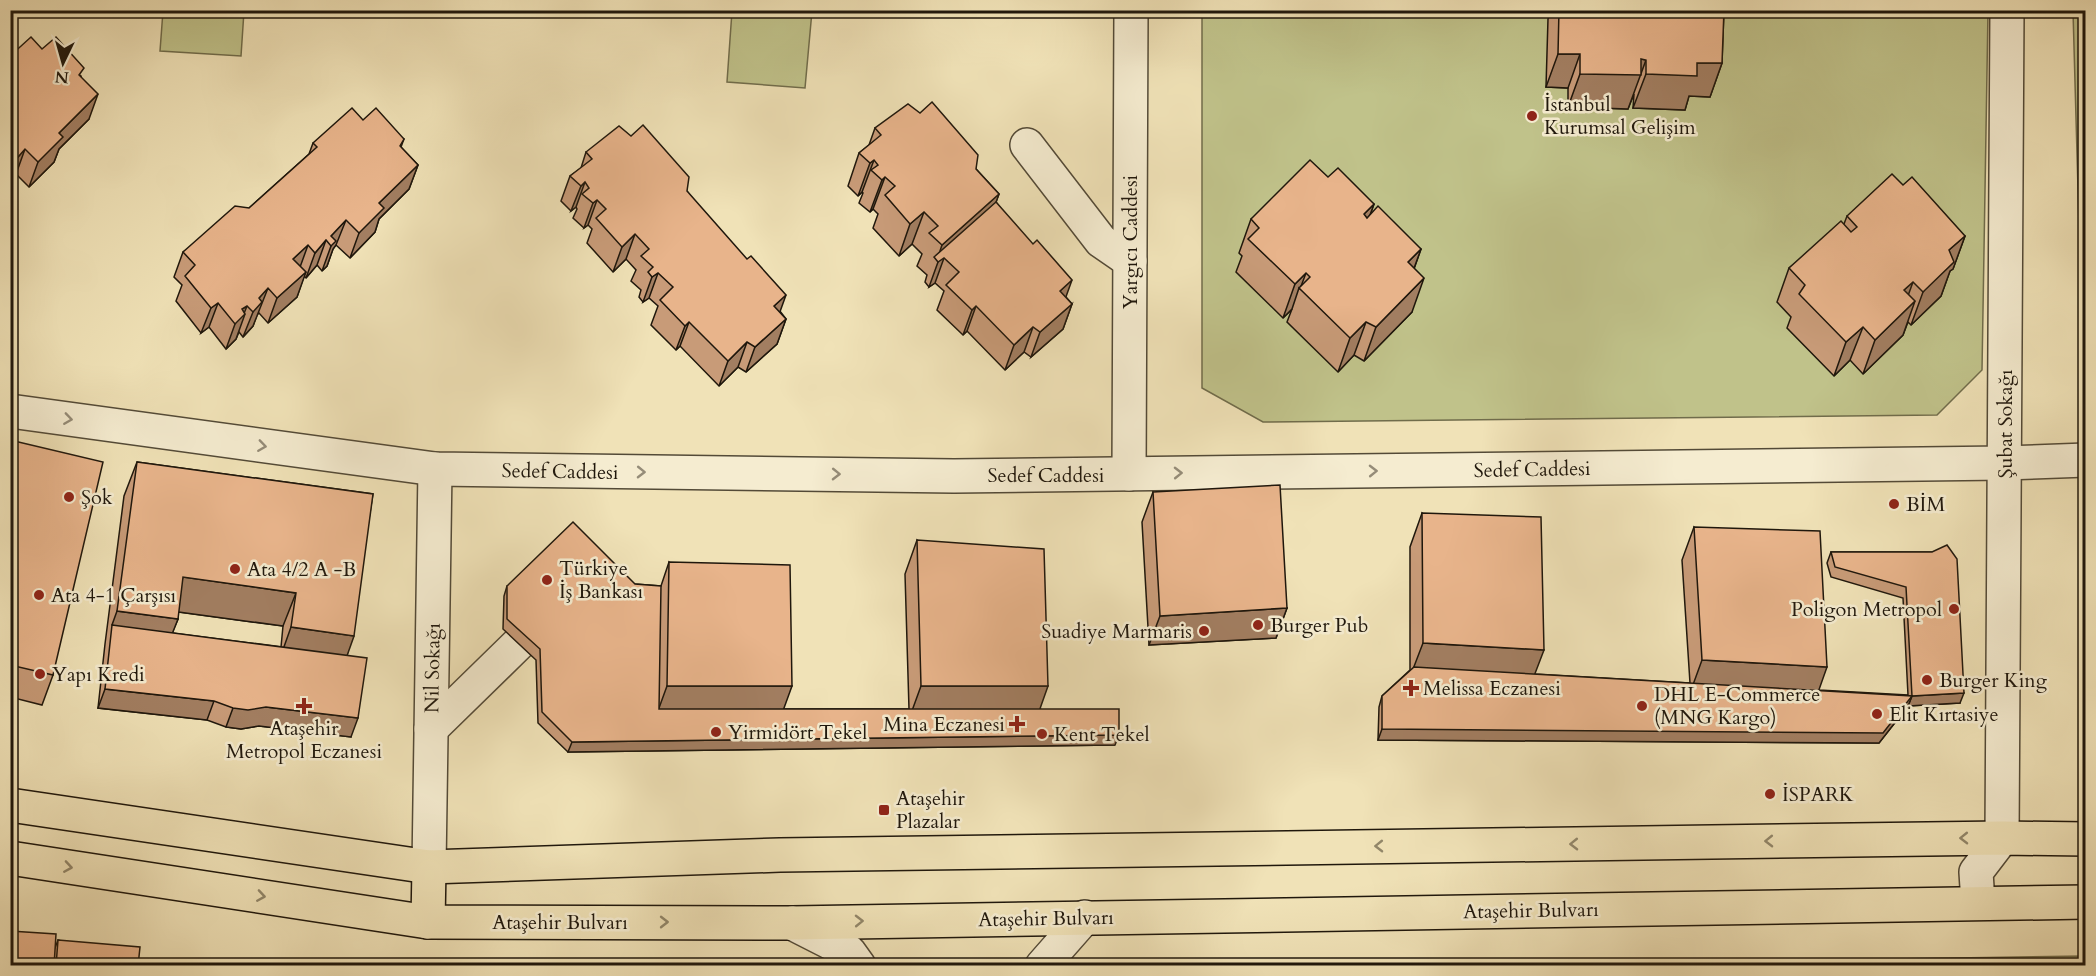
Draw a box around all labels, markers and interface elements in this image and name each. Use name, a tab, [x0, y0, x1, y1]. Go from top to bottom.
north arrow	[33, 33, 93, 93]
text: N	[54, 65, 70, 89]
place label: İstanbul Kurumsal Gelişim	[1544, 91, 1696, 141]
marker: İstanbul Kurumsal Gelişim	[1525, 109, 1539, 123]
street label: Yargıcı Caddesi	[1117, 174, 1144, 309]
street label: Şubat Sokağı	[1992, 369, 2019, 479]
one-way arrow	[64, 413, 73, 425]
one-way arrow	[257, 439, 266, 451]
street label: Sedef Caddesi	[1473, 455, 1591, 484]
street label: Sedef Caddesi	[501, 457, 619, 486]
street label: Sedef Caddesi	[988, 462, 1105, 489]
one-way arrow	[1368, 465, 1377, 477]
one-way arrow	[636, 466, 645, 478]
one-way arrow	[1173, 467, 1182, 480]
one-way arrow	[831, 468, 840, 480]
place label: Şok	[81, 484, 113, 511]
marker: Şok	[62, 490, 76, 504]
place label: BİM	[1906, 491, 1945, 518]
marker: BİM	[1887, 497, 1901, 511]
place label: Türkiye İş Bankası	[559, 555, 644, 605]
place label: Ata 4/2 A -B	[247, 556, 356, 583]
marker: Ata 4/2 A -B	[228, 562, 242, 576]
marker: Türkiye İş Bankası	[540, 573, 554, 587]
place label: Ata 4-1 Çarşısı	[51, 582, 177, 609]
marker: Ata 4-1 Çarşısı	[32, 588, 46, 602]
place label: Poligon Metropol	[1791, 596, 1942, 623]
marker: Poligon Metropol	[1947, 602, 1961, 616]
place label: Burger Pub	[1270, 612, 1368, 639]
place label: Suadiye Marmaris	[1041, 618, 1192, 645]
marker: Burger Pub	[1251, 618, 1265, 632]
street label: Nil Sokağı	[418, 622, 447, 713]
marker: Suadiye Marmaris	[1197, 624, 1211, 638]
place label: Yapı Kredi	[52, 661, 145, 688]
marker: Yapı Kredi	[33, 667, 47, 681]
place label: Burger King	[1939, 667, 2048, 694]
marker: Burger King	[1920, 673, 1934, 687]
place label: Melissa Eczanesi	[1423, 675, 1561, 702]
marker: Melissa Eczanesi	[1404, 681, 1418, 695]
place label: DHL E-Commerce (MNG Kargo)	[1654, 681, 1820, 731]
marker: Ataşehir Metropol Eczanesi	[297, 699, 311, 713]
marker: DHL E-Commerce (MNG Kargo)	[1635, 699, 1649, 713]
place label: Elit Kırtasiye	[1889, 701, 1998, 728]
marker: Elit Kırtasiye	[1870, 707, 1884, 721]
place label: Mina Eczanesi	[883, 711, 1005, 738]
place label: Ataşehir Metropol Eczanesi	[226, 715, 382, 765]
marker: Mina Eczanesi	[1010, 717, 1024, 731]
place label: Yirmidört Tekel	[728, 719, 867, 746]
place label: Kent Tekel	[1054, 721, 1150, 748]
marker: Yirmidört Tekel	[709, 725, 723, 739]
marker: Kent Tekel	[1035, 727, 1049, 741]
place label: İSPARK	[1782, 781, 1854, 808]
place label: Ataşehir Plazalar	[896, 785, 966, 835]
marker: İSPARK	[1763, 787, 1777, 801]
marker: Ataşehir Plazalar	[877, 803, 891, 817]
one-way arrow	[1960, 832, 1969, 844]
one-way arrow	[1765, 835, 1774, 847]
one-way arrow	[1570, 838, 1579, 850]
one-way arrow	[1375, 840, 1384, 853]
one-way arrow	[64, 860, 73, 872]
one-way arrow	[256, 890, 266, 902]
street label: Ataşehir Bulvarı	[1463, 896, 1599, 925]
street label: Ataşehir Bulvarı	[978, 904, 1114, 933]
street label: Ataşehir Bulvarı	[492, 909, 628, 936]
one-way arrow	[855, 915, 864, 928]
one-way arrow	[660, 916, 669, 928]

